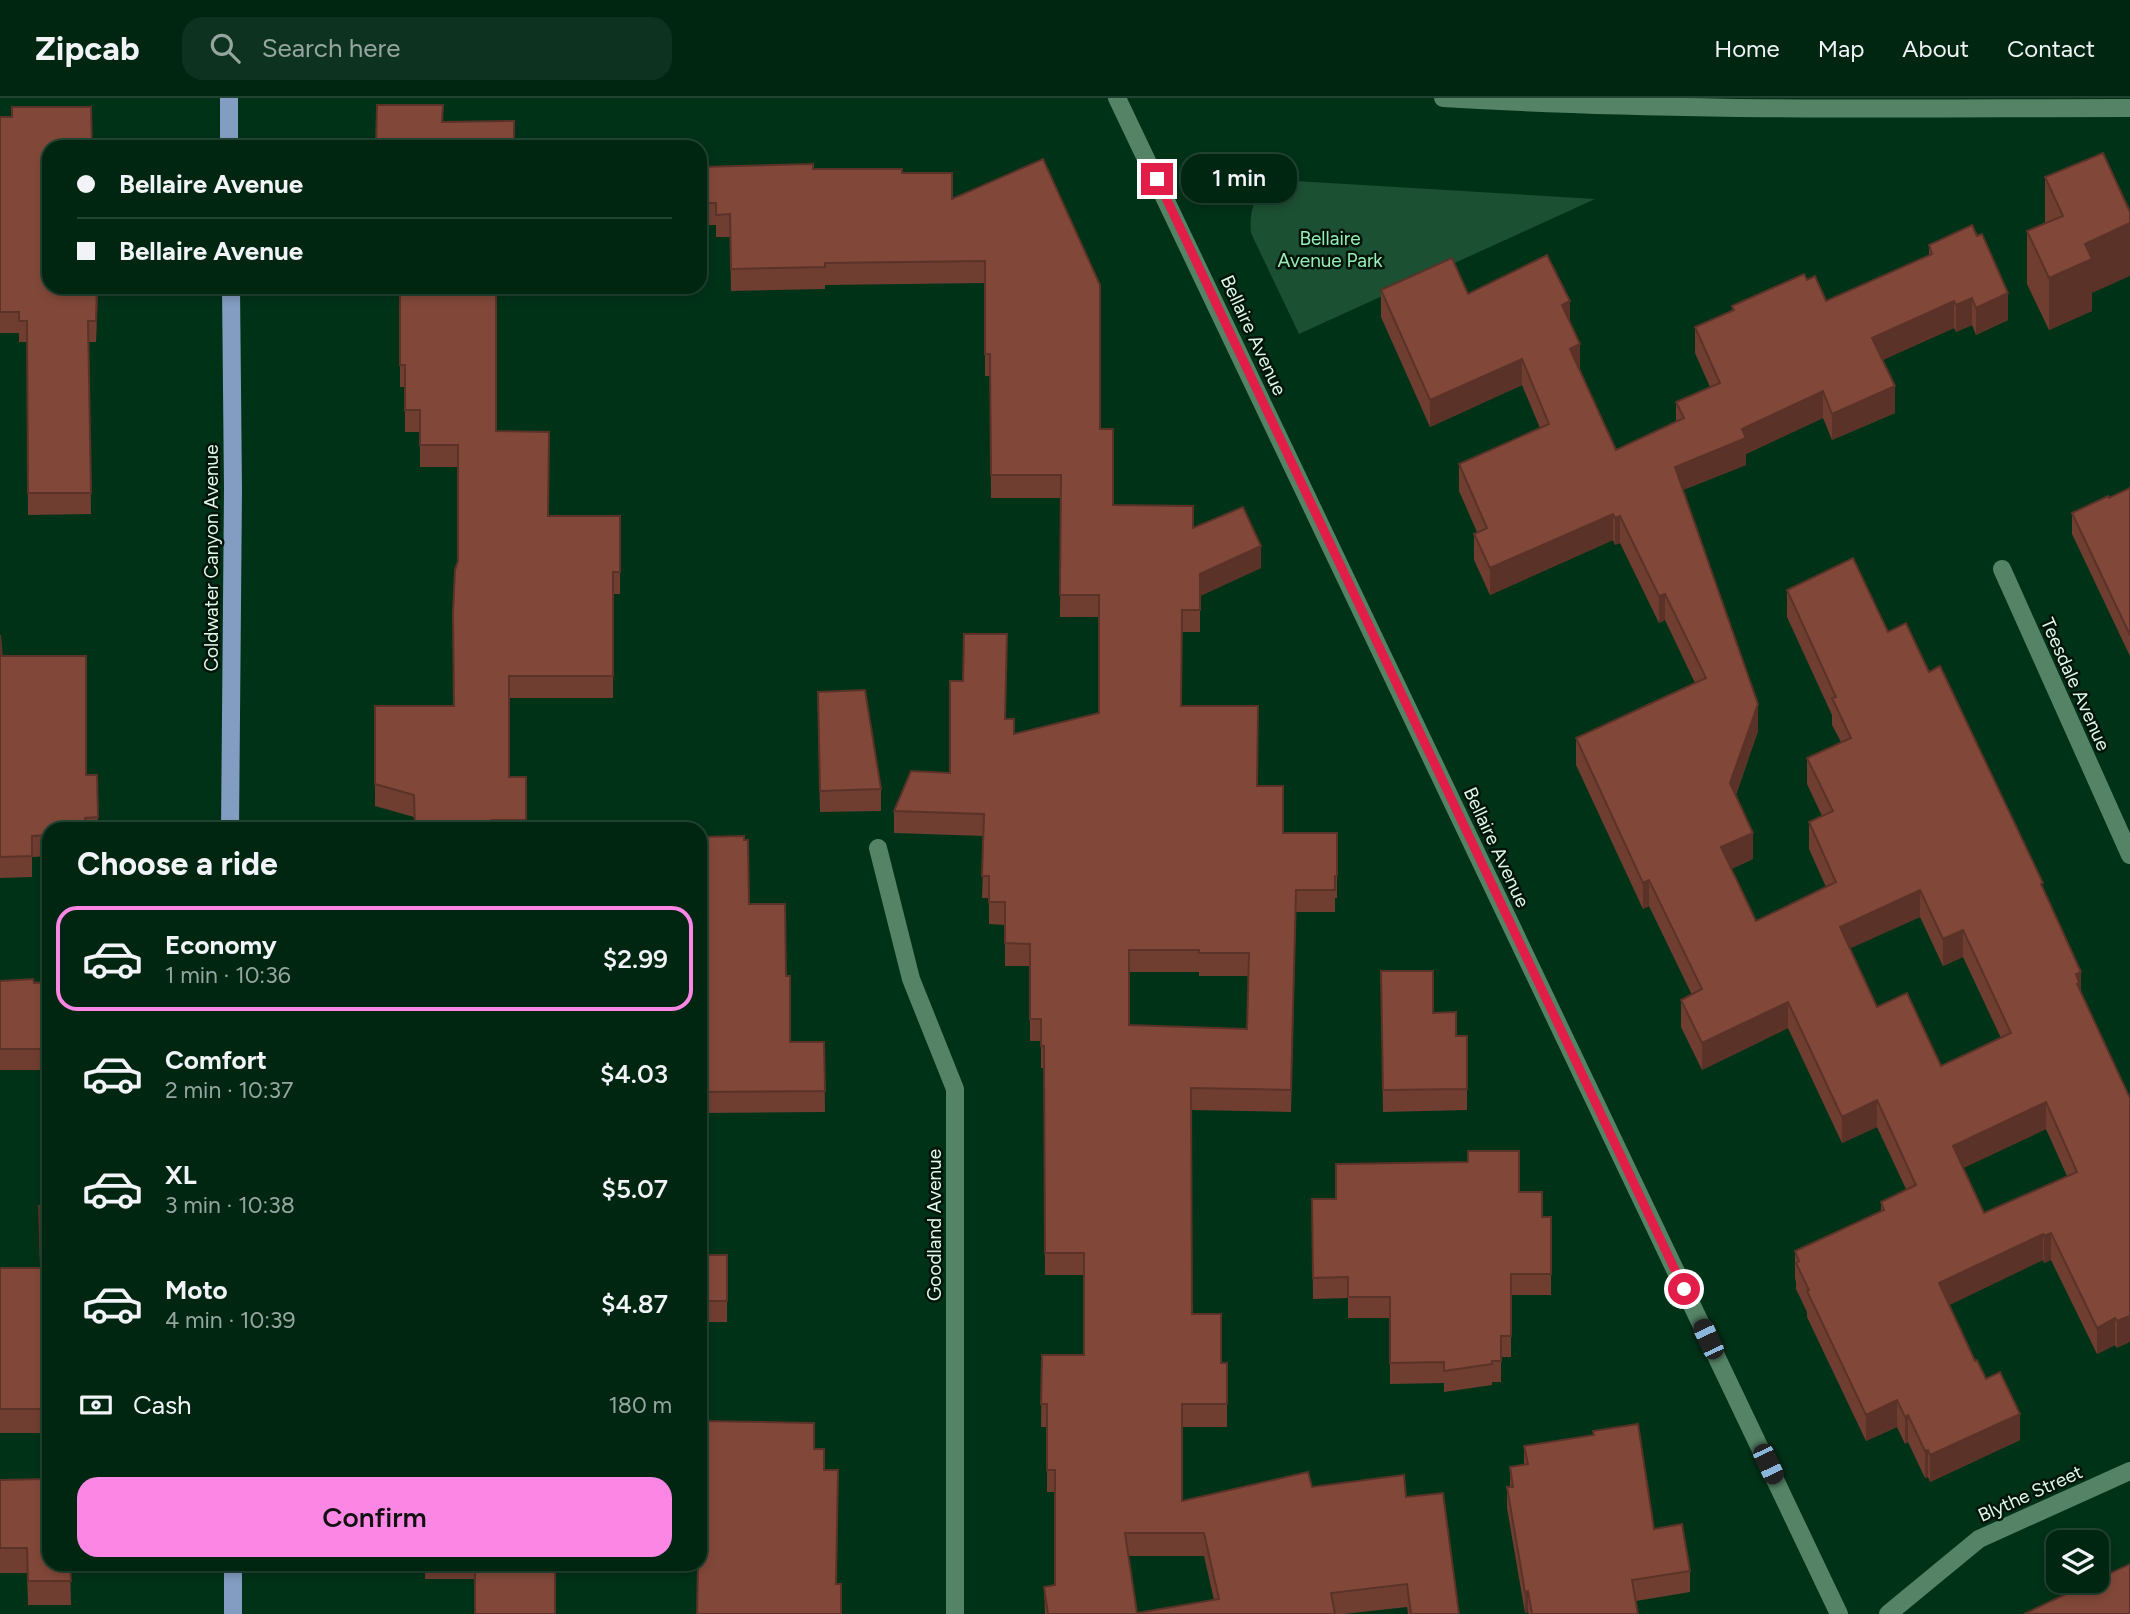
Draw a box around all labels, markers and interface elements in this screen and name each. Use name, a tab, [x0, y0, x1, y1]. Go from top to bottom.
search box	[182, 17, 672, 80]
text: Zipcab	[35, 29, 140, 68]
icon: search	[206, 29, 244, 67]
text: Search here	[262, 32, 401, 64]
text: Home	[1714, 34, 1780, 63]
text: Map	[1818, 34, 1864, 63]
text: About	[1902, 34, 1969, 63]
text: Contact	[2007, 34, 2095, 63]
callout: 1 min	[1182, 154, 1297, 204]
route end	[1141, 163, 1173, 195]
text: 1 min	[1212, 164, 1266, 192]
text: Bellaire Avenue	[119, 168, 303, 200]
park label: Bellaire Avenue Park	[1277, 227, 1383, 272]
text: Bellaire Avenue	[119, 235, 303, 267]
street label: Bellaire Avenue	[1216, 271, 1291, 399]
street label: Coldwater Canyon Avenue	[200, 444, 223, 672]
street label: Teesdale Avenue	[2036, 614, 2115, 754]
street label: Bellaire Avenue	[1459, 783, 1534, 911]
text: Choose a ride	[77, 845, 278, 883]
icon: car	[81, 927, 144, 990]
text: Economy	[165, 929, 277, 961]
text: $2.99	[603, 943, 668, 975]
text: 1 min · 10:36	[165, 961, 291, 989]
icon: car	[81, 1042, 144, 1105]
text: Comfort	[165, 1044, 267, 1076]
text: $4.03	[600, 1058, 668, 1090]
text: 2 min · 10:37	[165, 1076, 293, 1104]
street label: Goodland Avenue	[923, 1149, 946, 1301]
icon: car	[81, 1157, 144, 1220]
text: XL	[165, 1159, 197, 1191]
text: $5.07	[601, 1173, 668, 1205]
text: 3 min · 10:38	[165, 1191, 295, 1219]
icon: car	[81, 1272, 144, 1335]
route start	[1668, 1273, 1700, 1305]
text: Moto	[165, 1274, 228, 1306]
text: $4.87	[601, 1288, 668, 1320]
text: 4 min · 10:39	[165, 1306, 296, 1334]
car	[1690, 1316, 1727, 1362]
icon: cash	[77, 1386, 115, 1424]
text: Cash	[133, 1389, 192, 1421]
text: 180 m	[608, 1391, 672, 1419]
car	[1750, 1441, 1787, 1487]
street label: Blythe Street	[1974, 1460, 2086, 1527]
button: Confirm	[77, 1477, 672, 1557]
map controls	[2046, 1530, 2109, 1593]
button: layers	[2046, 1530, 2109, 1593]

